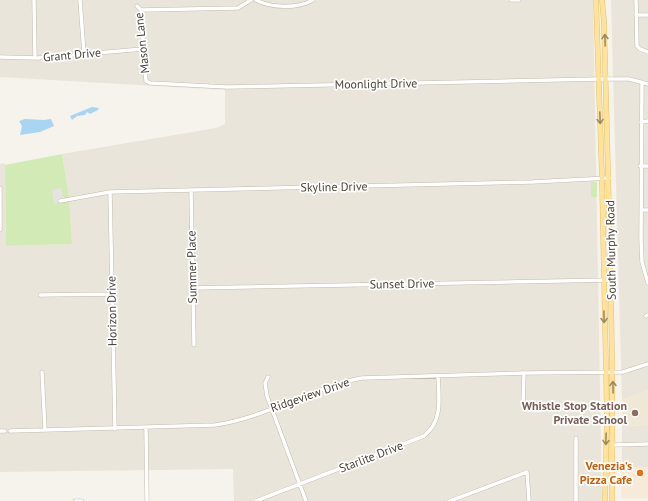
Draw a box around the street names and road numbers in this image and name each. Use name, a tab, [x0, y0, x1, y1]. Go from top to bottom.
street label: Mason Lane	[131, 12, 152, 74]
street label: Grant Drive	[42, 44, 102, 65]
street label: Moonlight Drive	[334, 75, 418, 92]
street label: Skyline Drive	[300, 178, 368, 195]
street label: South Murphy Road	[602, 200, 619, 300]
street label: Summer Place	[183, 230, 200, 304]
street label: Sunset Drive	[370, 275, 434, 292]
street label: Horizon Drive	[103, 276, 120, 346]
street label: Ridgeview Drive	[268, 374, 351, 415]
street label: Starlite Drive	[337, 437, 405, 476]

